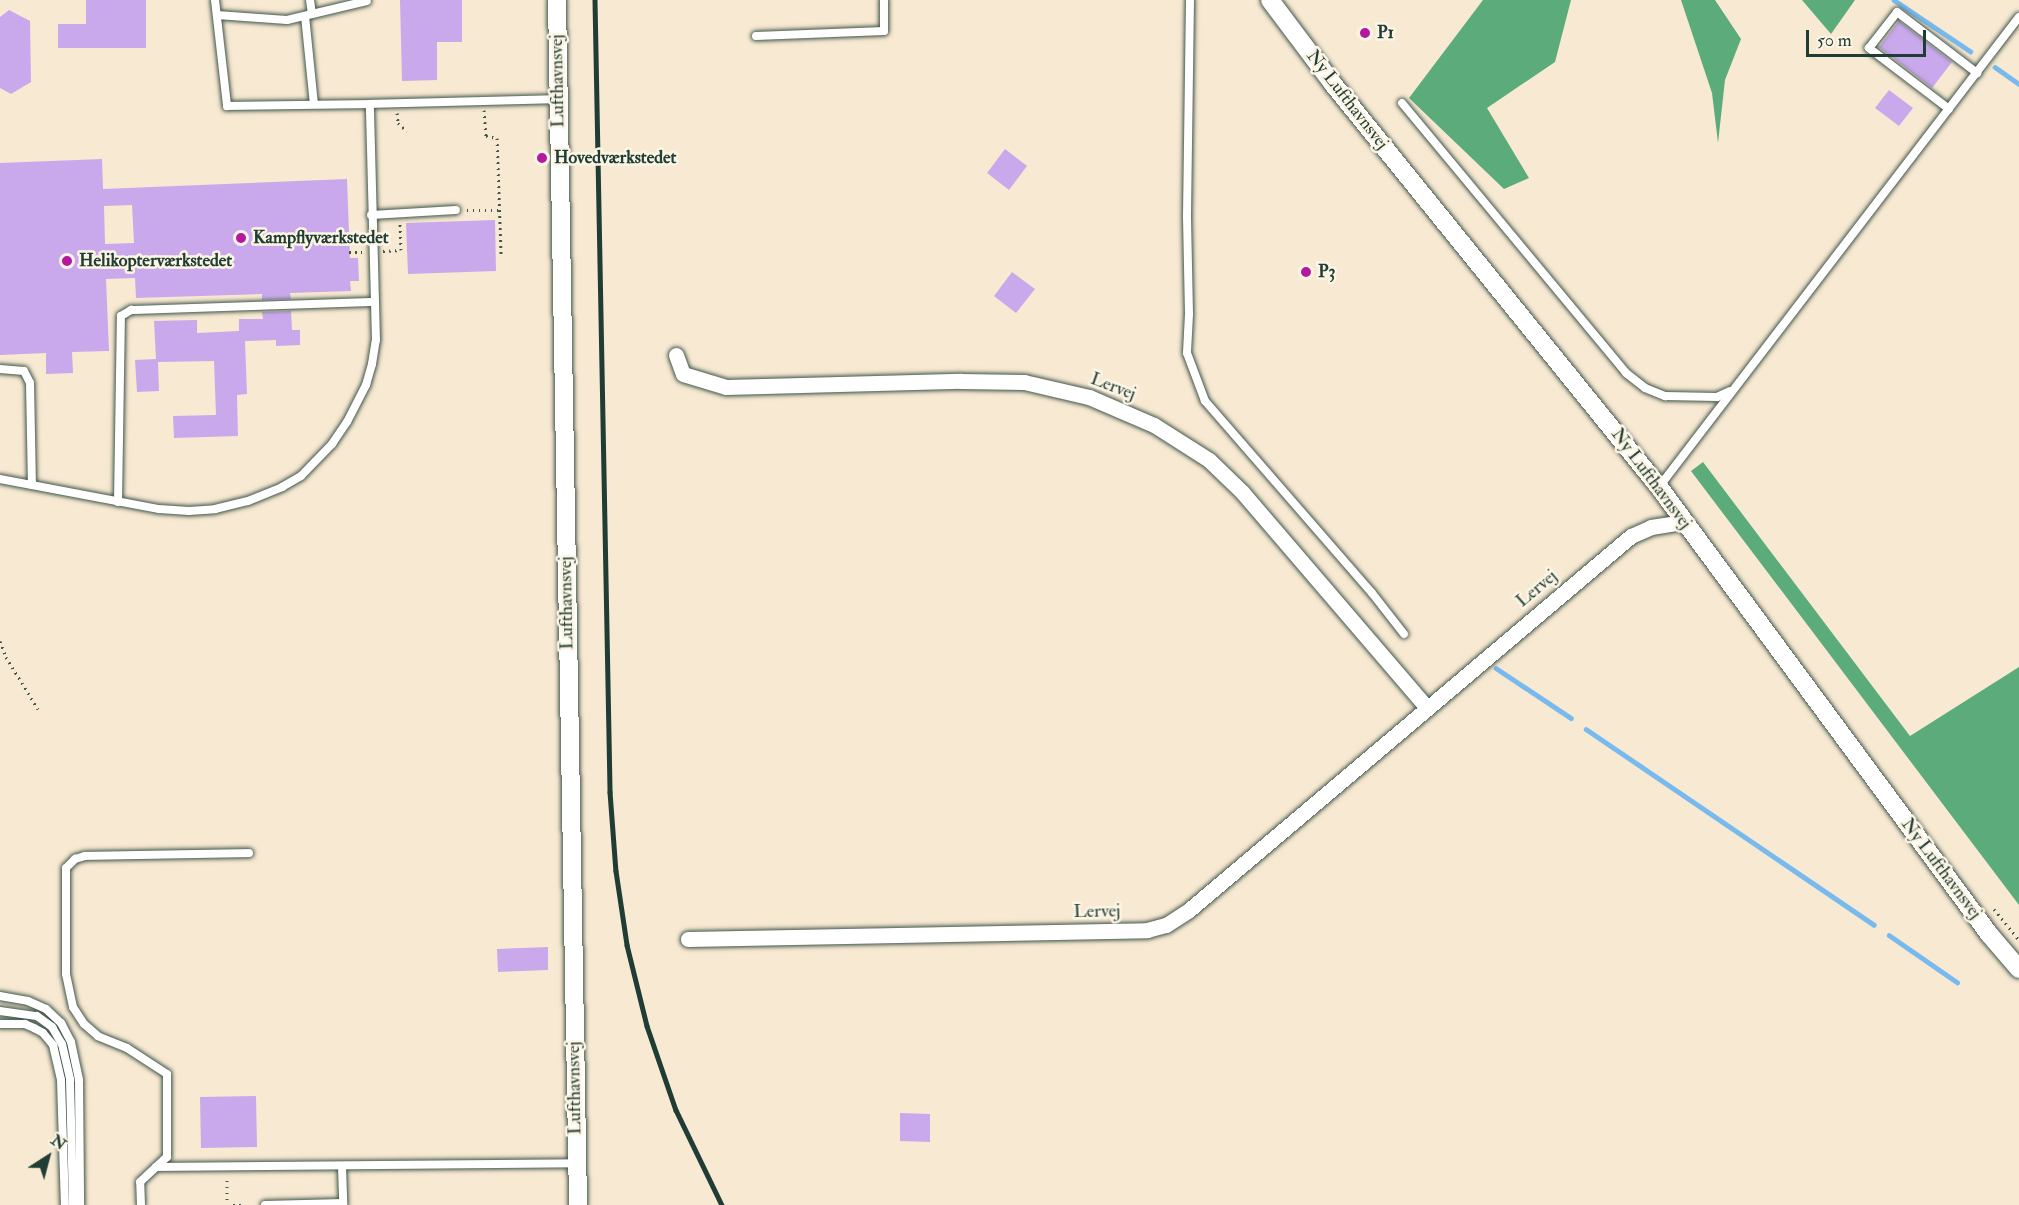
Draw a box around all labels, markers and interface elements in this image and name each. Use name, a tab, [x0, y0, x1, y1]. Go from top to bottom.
scale bar	[1809, 18, 1929, 56]
place label: P1	[1377, 22, 1394, 44]
marker: P1	[1358, 26, 1372, 40]
text: 50 m	[1817, 29, 1852, 52]
street label: Lufthavnsvej	[546, 34, 570, 128]
street label: Ny Lufthavnsvej	[1301, 46, 1393, 154]
place label: Hovedværkstedet	[554, 147, 676, 169]
marker: Hovedværkstedet	[535, 151, 549, 165]
place label: Kampflyværkstedet	[253, 227, 389, 249]
marker: Kampflyværkstedet	[234, 231, 248, 245]
place label: Helikopterværkstedet	[79, 250, 232, 272]
marker: Helikopterværkstedet	[60, 254, 74, 268]
place label: P3	[1318, 261, 1335, 283]
marker: P3	[1299, 265, 1313, 279]
street label: Lervej	[1087, 369, 1139, 405]
street label: Ny Lufthavnsvej	[1606, 424, 1696, 534]
street label: Lufthavnsvej	[555, 556, 579, 650]
street label: Lervej	[1512, 566, 1562, 612]
street label: Ny Lufthavnsvej	[1896, 814, 1986, 924]
street label: Lervej	[1073, 901, 1121, 923]
street label: Lufthavnsvej	[563, 1041, 587, 1135]
north arrow	[18, 1127, 78, 1187]
text: N	[47, 1130, 70, 1155]

